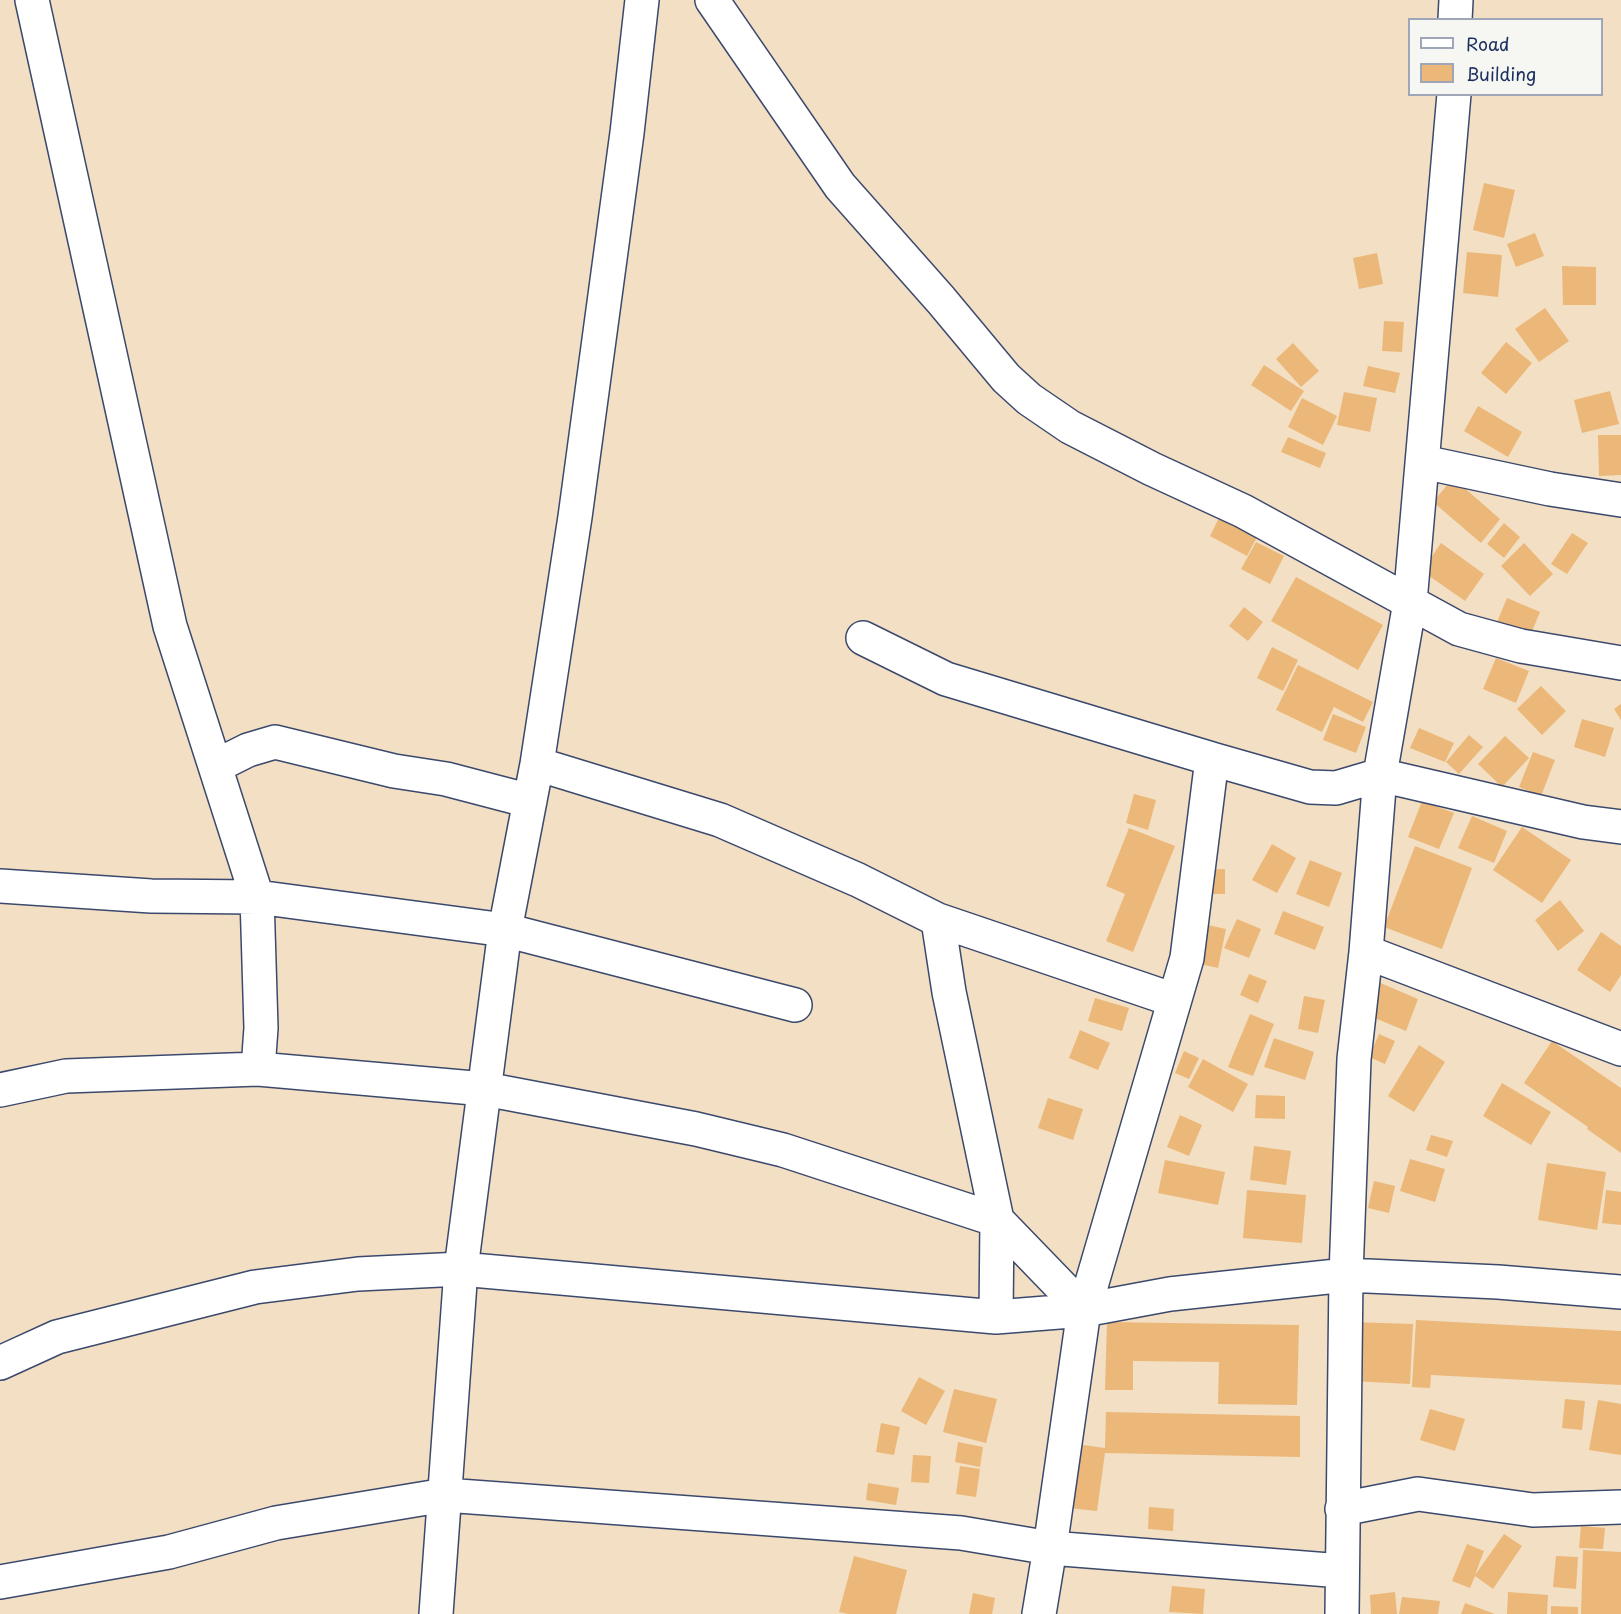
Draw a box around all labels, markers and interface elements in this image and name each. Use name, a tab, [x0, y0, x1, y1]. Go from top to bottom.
legend	[1408, 18, 1603, 96]
text: Road	[1466, 30, 1510, 57]
text: Building	[1466, 60, 1536, 87]

